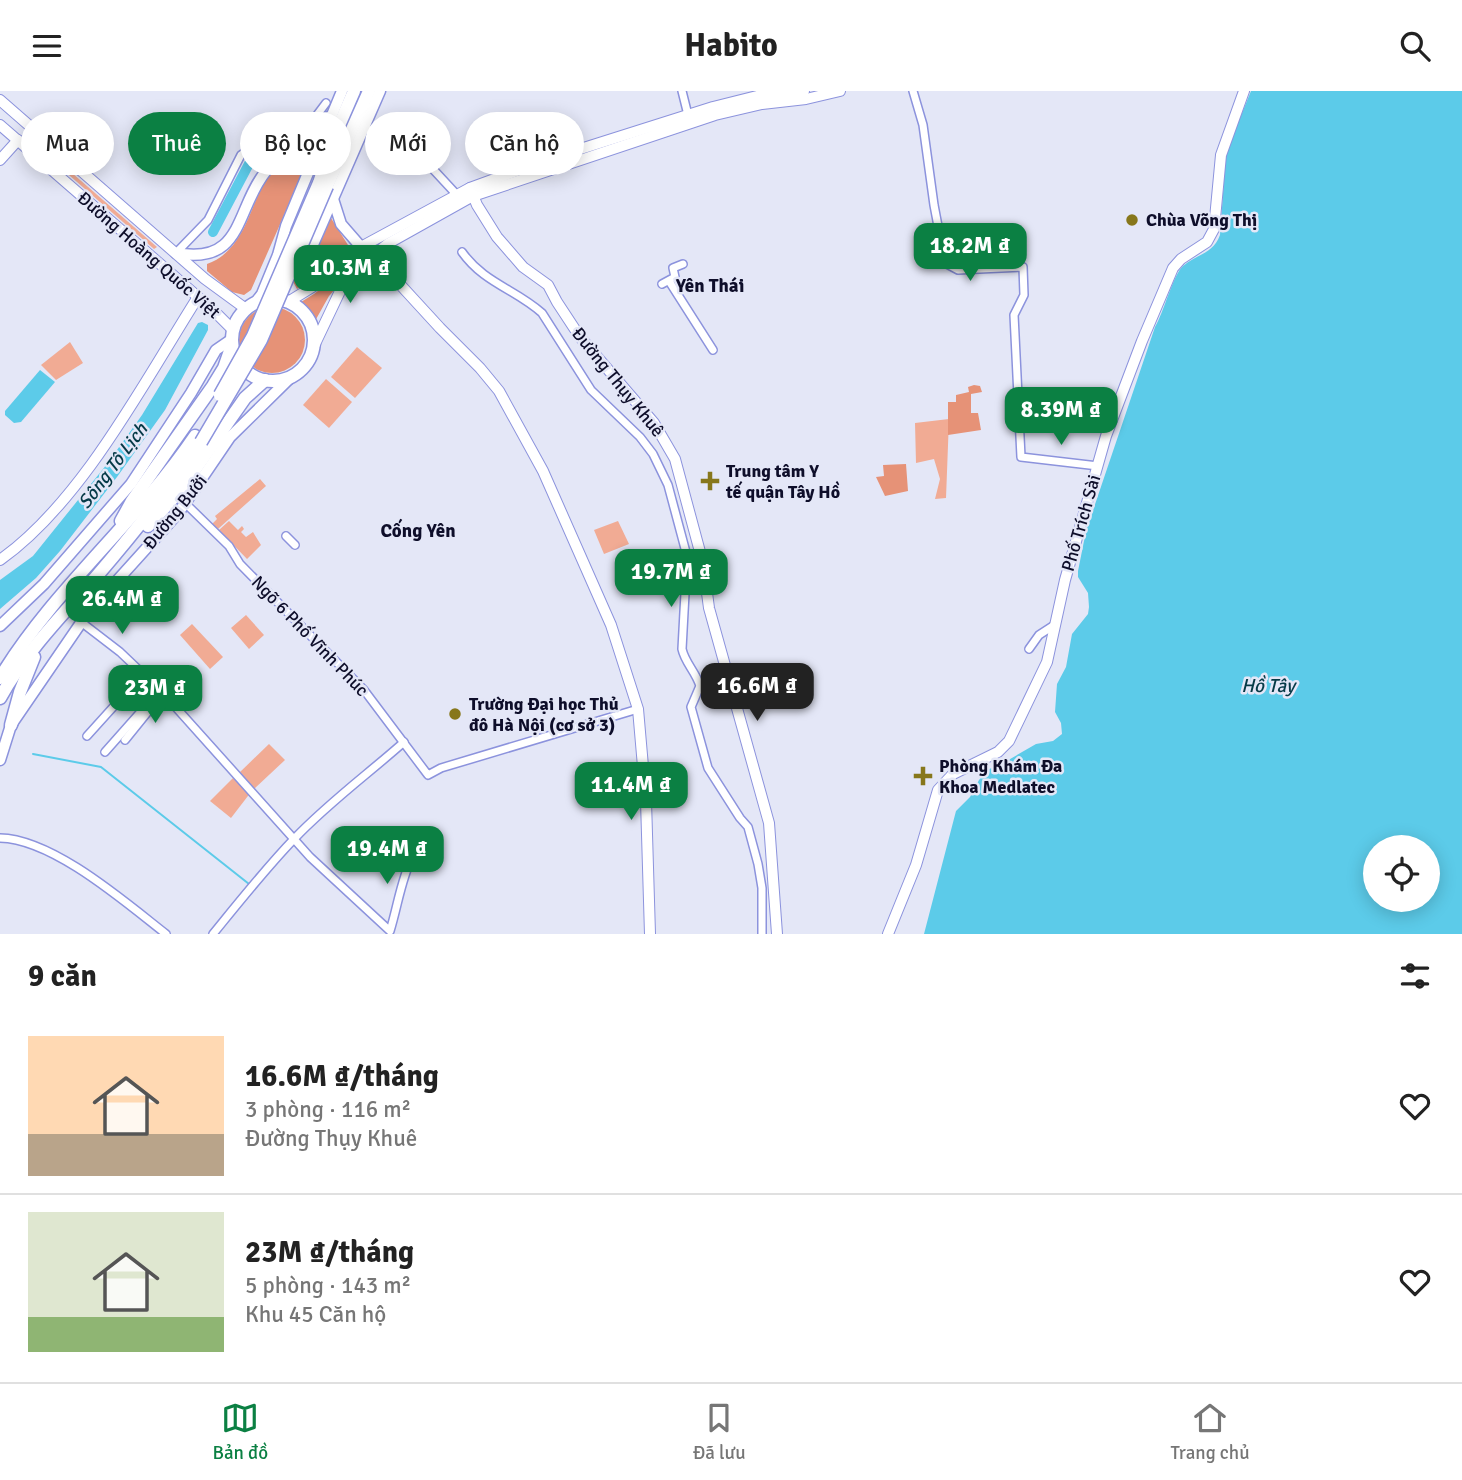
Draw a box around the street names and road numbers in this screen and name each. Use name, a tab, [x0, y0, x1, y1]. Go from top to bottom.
street label: Đường Hoàng Quốc Việt	[73, 187, 225, 323]
street label: Đường Thụy Khuê	[567, 323, 669, 441]
street label: Đường Bưởi	[138, 470, 212, 554]
street label: Phố Trích Sài	[1057, 472, 1105, 574]
street label: Ngõ 6 Phố Vĩnh Phúc	[247, 571, 373, 701]

